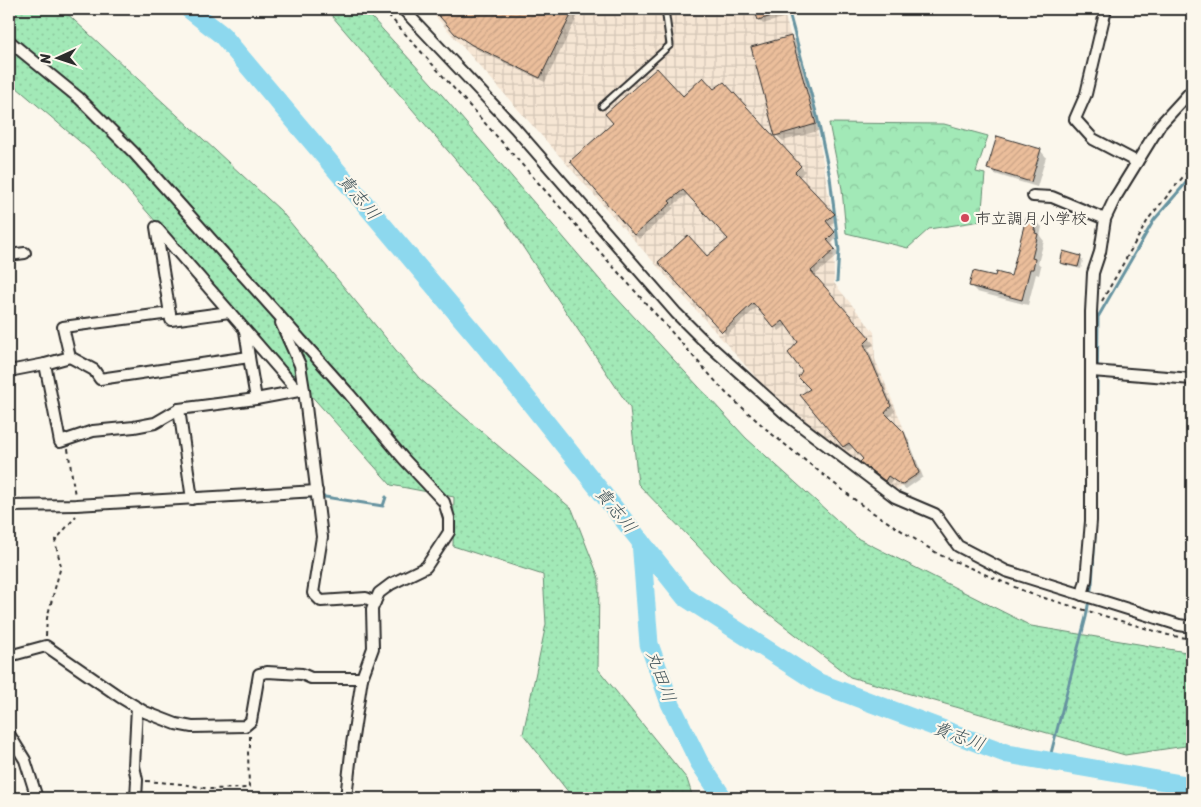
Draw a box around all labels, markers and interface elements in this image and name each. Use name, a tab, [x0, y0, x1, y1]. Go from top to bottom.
north arrow	[32, 32, 82, 82]
text: N	[33, 53, 58, 65]
water label: 貴志川	[329, 166, 389, 228]
place label: 市立調月小学校	[975, 204, 1087, 233]
marker: 市立調月小学校	[959, 212, 971, 224]
water label: 貴志川	[587, 479, 645, 541]
water label: 丸田川	[637, 645, 685, 707]
water label: 貴志川	[928, 712, 990, 760]

